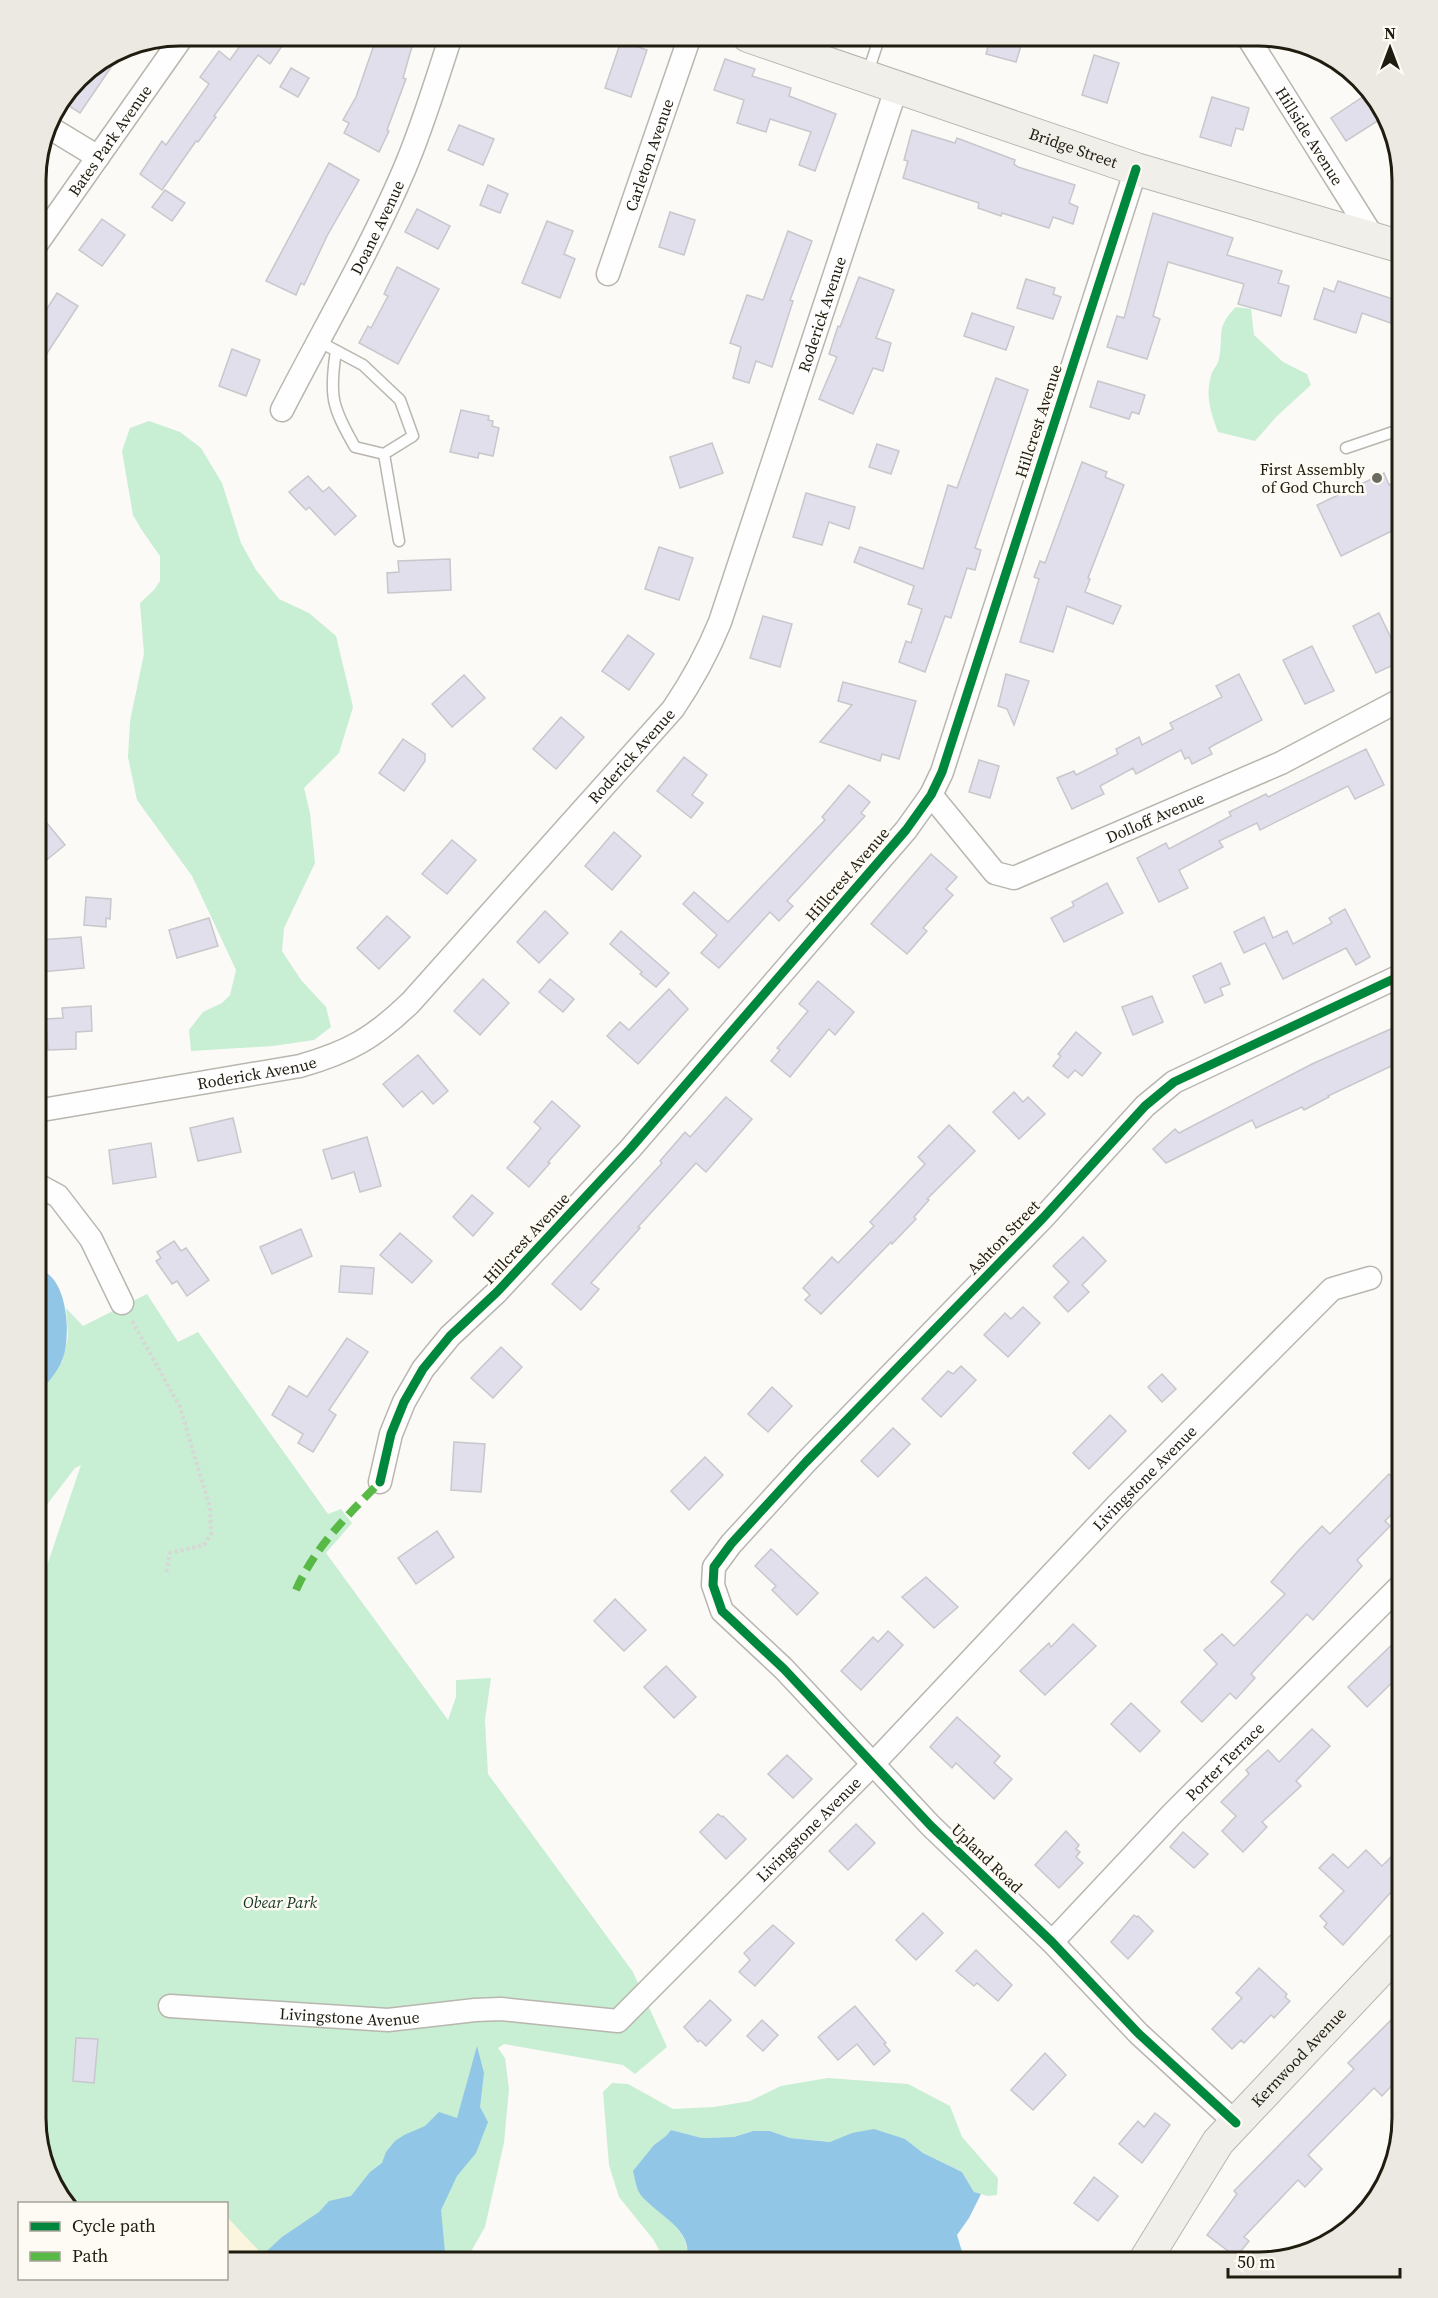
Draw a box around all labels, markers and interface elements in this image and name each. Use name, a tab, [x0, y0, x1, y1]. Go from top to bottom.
north arrow	[1360, 18, 1420, 78]
text: N	[1384, 22, 1396, 44]
street label: Bates Park Avenue	[63, 80, 156, 200]
street label: Hillside Avenue	[1271, 83, 1349, 189]
street label: Carleton Avenue	[619, 96, 679, 214]
street label: Bridge Street	[1026, 122, 1121, 173]
street label: Doane Avenue	[345, 177, 409, 278]
street label: Roderick Avenue	[792, 253, 851, 375]
street label: Hillcrest Avenue	[1009, 362, 1067, 480]
place label: First Assembly of God Church	[1260, 458, 1366, 498]
marker: First Assembly of God Church	[1370, 471, 1384, 485]
street label: Roderick Avenue	[583, 703, 680, 808]
street label: Dolloff Avenue	[1102, 786, 1208, 848]
street label: Hillcrest Avenue	[800, 822, 894, 926]
street label: Roderick Avenue	[196, 1051, 319, 1094]
street label: Hillcrest Avenue	[478, 1187, 574, 1289]
street label: Ashton Street	[962, 1194, 1045, 1279]
street label: Livingstone Avenue	[1087, 1420, 1201, 1536]
street label: Porter Terrace	[1181, 1717, 1269, 1805]
street label: Livingstone Avenue	[751, 1772, 866, 1887]
street label: Upland Road	[946, 1818, 1028, 1898]
park label: Obear Park	[243, 1891, 318, 1913]
street label: Livingstone Avenue	[279, 2002, 421, 2031]
street label: Kernwood Avenue	[1246, 2002, 1351, 2112]
legend	[18, 2202, 228, 2280]
text: Cycle path	[72, 2213, 156, 2238]
scale bar	[1228, 2241, 1400, 2279]
text: Path	[72, 2243, 109, 2268]
text: 50 m	[1237, 2249, 1275, 2274]

